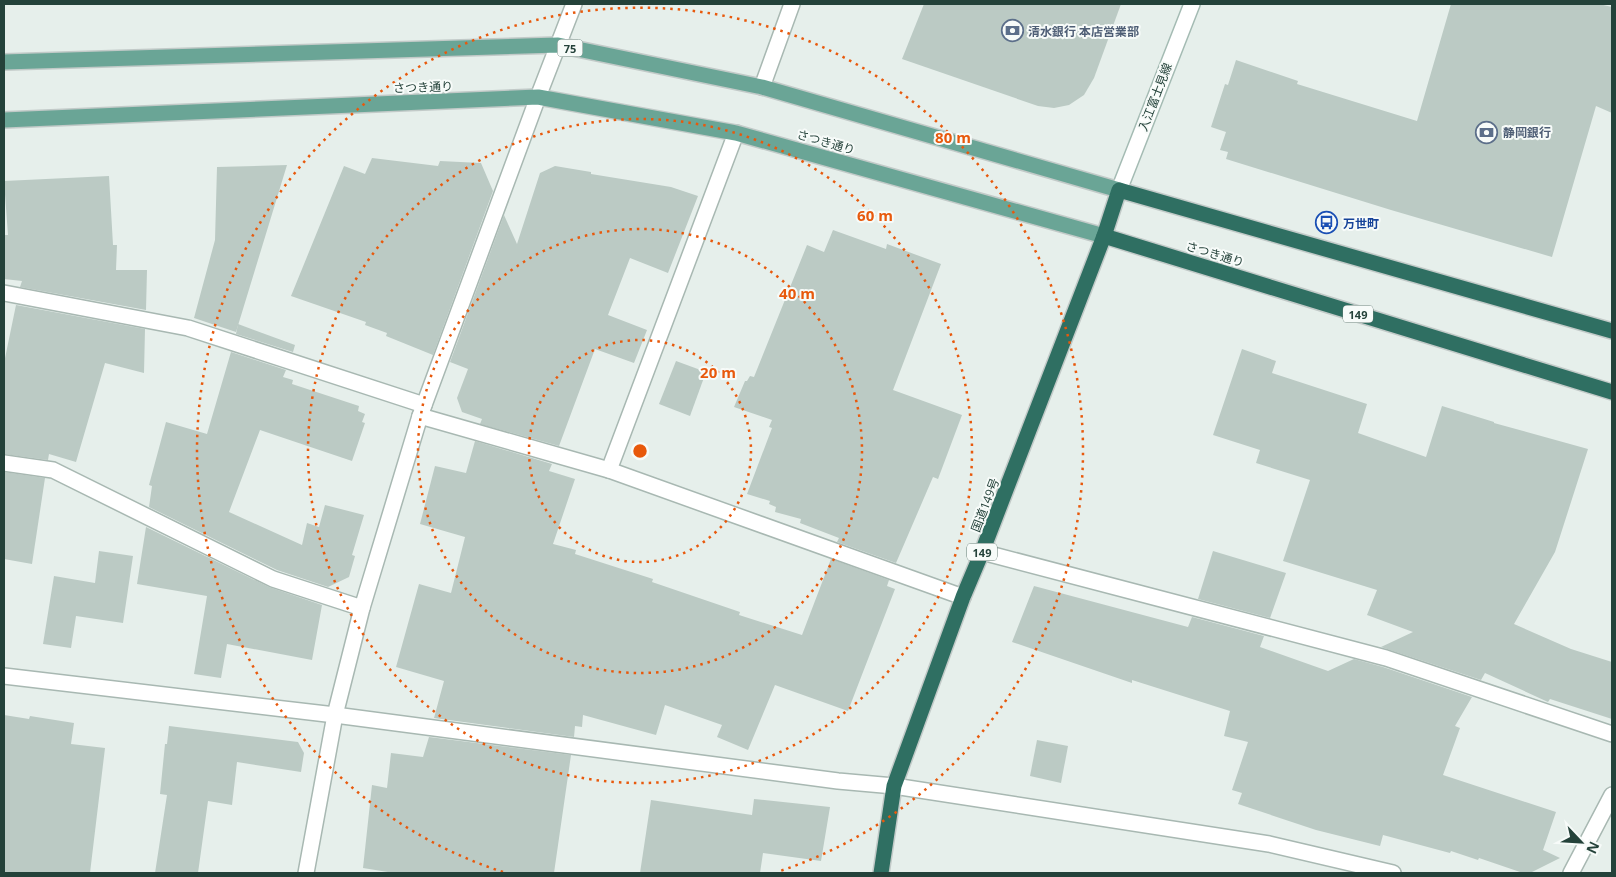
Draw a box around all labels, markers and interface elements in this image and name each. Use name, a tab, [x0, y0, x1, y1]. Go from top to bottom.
bank icon: 清水銀行 本店営業部	[1000, 19, 1024, 43]
place label: 清水銀行 本店営業部	[1028, 23, 1139, 40]
road number: 75	[558, 40, 582, 56]
street label: 入江富士見線	[1134, 60, 1176, 134]
street label: さつき通り	[393, 77, 453, 97]
bank icon: 静岡銀行	[1475, 120, 1499, 144]
place label: 静岡銀行	[1503, 124, 1551, 141]
street label: さつき通り	[795, 126, 857, 158]
text: 80 m	[935, 127, 971, 147]
text: 60 m	[857, 205, 893, 225]
bus stop icon: 万世町	[1315, 211, 1339, 235]
place label: 万世町	[1343, 215, 1379, 232]
street label: さつき通り	[1184, 237, 1246, 271]
text: 40 m	[779, 283, 815, 303]
road number: 149	[1343, 306, 1373, 322]
text: 20 m	[700, 362, 736, 382]
centre of rings	[631, 442, 649, 460]
street label: 国道149号	[967, 476, 1003, 534]
road number: 149	[967, 544, 997, 560]
north arrow	[1556, 817, 1606, 867]
text: N	[1582, 839, 1604, 857]

